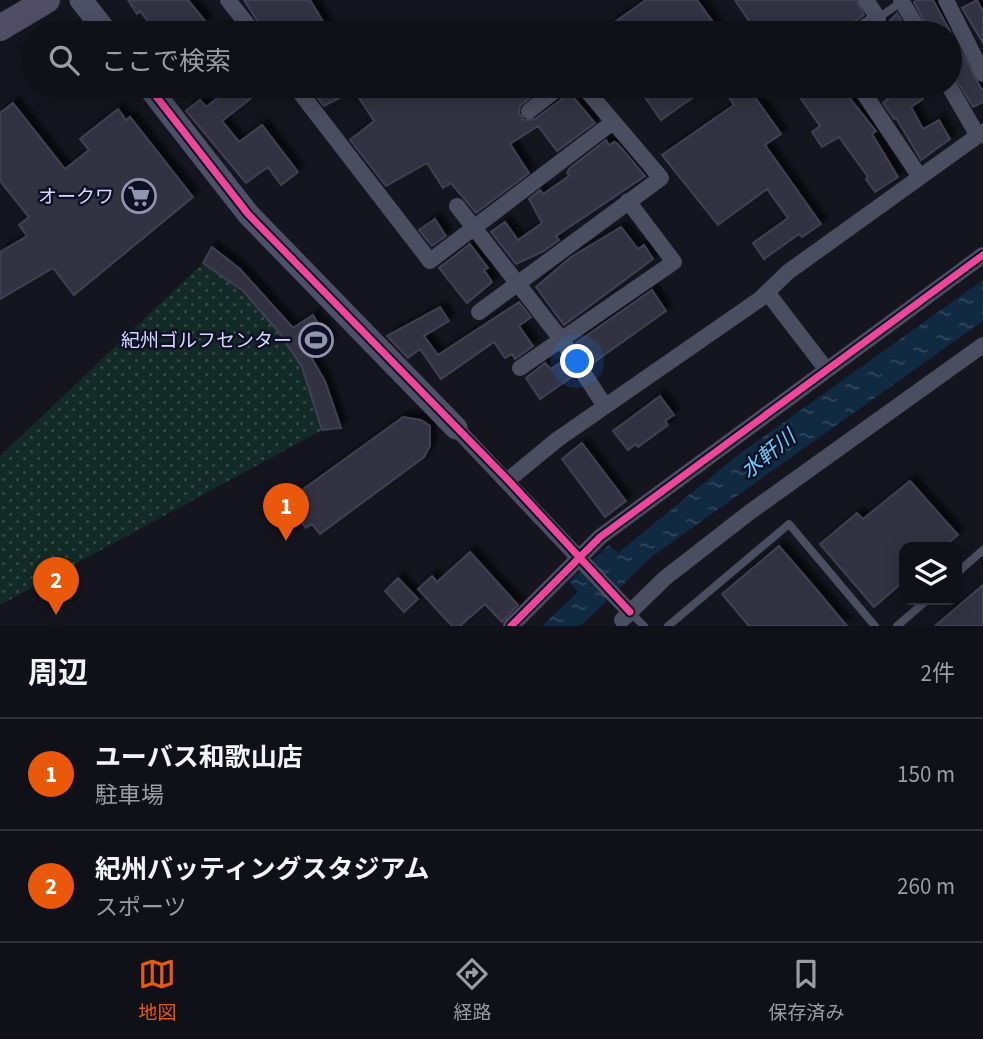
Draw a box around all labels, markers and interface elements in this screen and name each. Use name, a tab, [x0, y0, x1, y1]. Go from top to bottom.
search box	[21, 21, 962, 98]
icon: search	[45, 41, 83, 79]
text: ここで検索	[101, 43, 231, 80]
supermarket icon: オークワ	[120, 177, 158, 215]
place label: オークワ	[38, 184, 114, 211]
sports icon: 紀州ゴルフセンター	[297, 321, 335, 359]
place label: 紀州ゴルフセンター	[121, 328, 292, 355]
your location	[560, 344, 594, 378]
water label: 水軒川	[734, 421, 803, 485]
pin: 1	[263, 483, 309, 541]
map controls	[899, 542, 962, 605]
button: layers	[899, 542, 962, 605]
pin: 2	[33, 557, 79, 615]
text: 周辺	[28, 652, 88, 695]
text: 2件	[921, 657, 955, 690]
text: ユーバス和歌山店	[95, 739, 303, 776]
text: 1	[45, 758, 57, 791]
text: 150 m	[897, 758, 955, 791]
text: 駐車場	[95, 779, 164, 812]
text: 紀州バッティングスタジアム	[95, 851, 430, 888]
text: 2	[45, 870, 57, 903]
text: 260 m	[897, 870, 955, 903]
text: スポーツ	[95, 891, 187, 924]
tab: 地図	[138, 955, 177, 1027]
tab: 経路	[453, 955, 492, 1027]
tab: 保存済み	[768, 955, 845, 1027]

